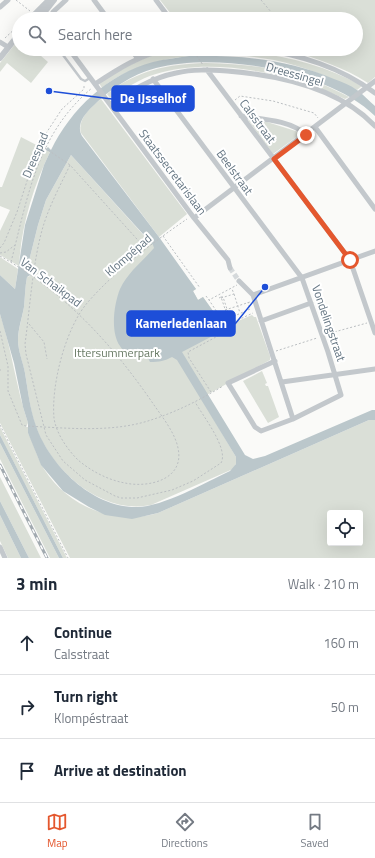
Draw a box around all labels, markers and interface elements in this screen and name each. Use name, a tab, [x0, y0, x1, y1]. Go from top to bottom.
search box	[12, 12, 363, 56]
icon: search	[26, 23, 48, 45]
text: Search here	[58, 23, 132, 46]
street label: Dreessingel	[264, 57, 326, 91]
callout: De IJsselhof	[112, 86, 194, 111]
text: De IJsselhof	[120, 88, 187, 108]
street label: Calsstraat	[235, 95, 281, 148]
street label: Staatssecretarislaan	[134, 125, 212, 219]
route end	[297, 126, 315, 144]
street label: Dreespad	[17, 129, 53, 181]
street label: Beelstraat	[212, 145, 259, 199]
street label: Klompépad	[100, 229, 156, 281]
route start	[341, 251, 359, 269]
street label: Van Schaikpad	[16, 252, 86, 312]
street label: Vondelingstraat	[307, 282, 351, 365]
callout: Kamerledenlaan	[127, 311, 235, 336]
text: Kamerledenlaan	[135, 313, 227, 333]
park label: Ittersummerpark	[74, 343, 160, 362]
map controls	[327, 510, 363, 546]
button: locate	[327, 510, 363, 546]
text: 3 min	[16, 571, 57, 597]
text: Walk · 210 m	[288, 574, 359, 594]
text: Continue	[54, 621, 112, 644]
icon: ahead	[16, 632, 38, 654]
text: 160 m	[323, 633, 359, 653]
text: Calsstraat	[54, 644, 109, 664]
text: Turn right	[54, 685, 118, 708]
icon: right	[16, 696, 38, 718]
text: 50 m	[331, 697, 359, 717]
text: Klompéstraat	[54, 708, 128, 728]
text: Arrive at destination	[54, 759, 187, 782]
icon: arrive	[16, 760, 38, 782]
tab: Map	[46, 811, 68, 851]
tab: Directions	[161, 811, 208, 851]
tab: Saved	[301, 811, 329, 851]

